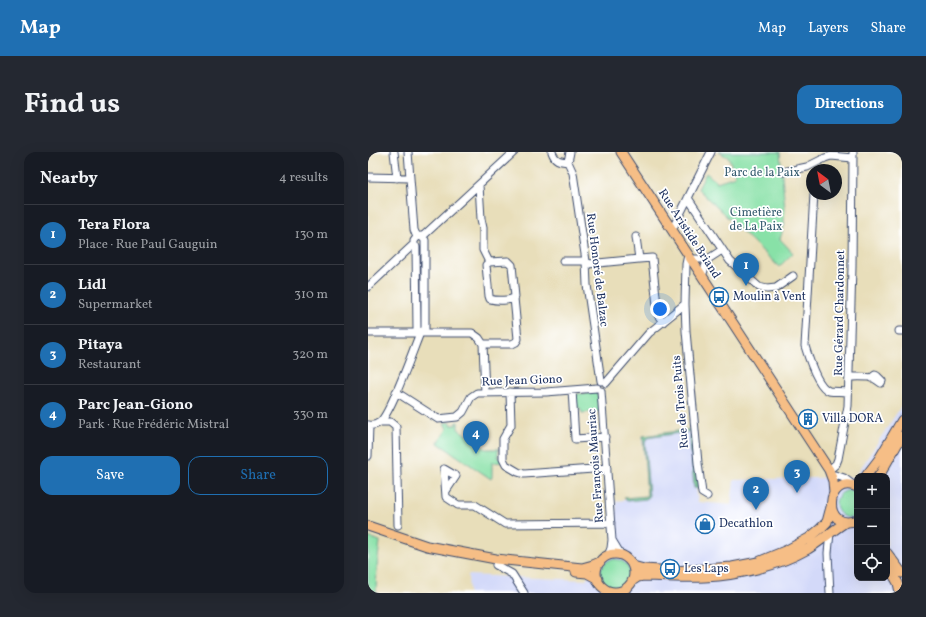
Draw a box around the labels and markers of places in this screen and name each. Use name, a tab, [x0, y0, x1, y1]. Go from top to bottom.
pin: 1	[733, 253, 759, 286]
bus stop icon: Moulin à Vent	[708, 286, 730, 308]
place label: Moulin à Vent	[733, 289, 806, 305]
building icon: Villa DORA	[797, 408, 819, 430]
place label: Villa DORA	[822, 411, 884, 427]
pin: 4	[463, 421, 489, 454]
pin: 3	[784, 460, 810, 493]
pin: 2	[743, 477, 769, 510]
shop icon: Decathlon	[694, 513, 716, 535]
place label: Decathlon	[719, 516, 773, 532]
bus stop icon: Les Laps	[659, 558, 681, 580]
place label: Les Laps	[684, 561, 729, 577]

